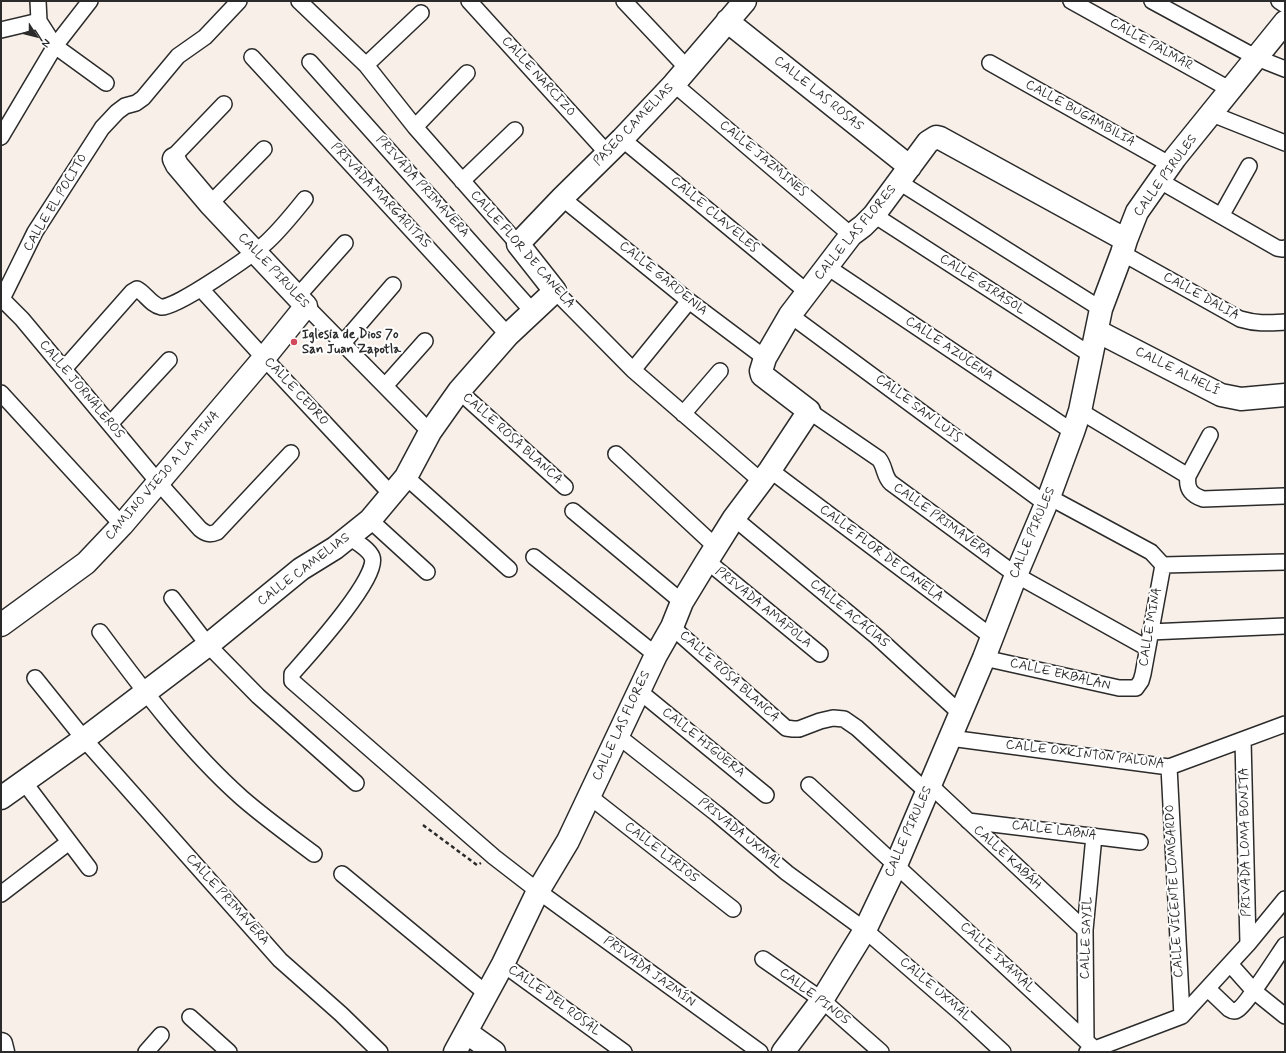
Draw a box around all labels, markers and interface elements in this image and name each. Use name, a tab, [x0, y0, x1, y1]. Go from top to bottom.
north arrow	[16, 16, 56, 56]
street label: CALLE PALMAR	[1106, 16, 1196, 74]
street label: CALLE NARCIZO	[498, 34, 578, 120]
text: N	[38, 36, 54, 50]
street label: CALLE LAS ROSAS	[770, 53, 866, 135]
street label: CALLE BUGAMBILIA	[1022, 77, 1138, 151]
street label: PASEO CAMELIAS	[591, 80, 677, 170]
street label: CALLE JAZMINES	[716, 118, 810, 200]
street label: CALLE PIRULES	[1131, 132, 1201, 220]
street label: PRIVADA PRIMAVERA	[372, 133, 472, 241]
street label: PRIVADA MARGARITAS	[327, 140, 433, 252]
street label: CALLE EL POCITO	[21, 151, 91, 255]
street label: CALLE CLAVELES	[667, 174, 761, 256]
street label: CALLE LAS FLORES	[812, 182, 900, 284]
street label: CALLE FLOR DE CANELA	[466, 188, 578, 312]
street label: CALLE PIRULES	[234, 230, 312, 312]
street label: CALLE GARDENIA	[616, 239, 710, 319]
street label: CALLE GIRASOL	[936, 251, 1028, 319]
street label: CALLE DALIA	[1160, 270, 1242, 324]
street label: CALLE AZUCENA	[902, 314, 996, 384]
place label: Iglesia de Dios 7o San Juan Zapotla	[302, 327, 401, 358]
marker: Iglesia de Dios 7o San Juan Zapotla	[289, 337, 299, 347]
street label: CALLE JORNALEROS	[35, 338, 127, 442]
street label: CALLE ALHELÍ	[1132, 344, 1222, 400]
street label: CALLE CEDRO	[260, 355, 332, 429]
street label: CALLE SAN LUIS	[872, 372, 964, 446]
street label: CALLE ROSA BLANCA	[459, 390, 565, 488]
street label: CAMINO VIEJO A LA MINA	[103, 408, 223, 544]
street label: CALLE PRIMAVERA	[890, 480, 994, 562]
street label: CALLE PIRULES	[1007, 485, 1059, 581]
street label: CALLE FLOR DE CANELA	[816, 502, 946, 606]
street label: CALLE CAMELIAS	[255, 530, 353, 610]
street label: PRIVADA AMAPOLA	[712, 564, 814, 652]
street label: CALLE ACACIAS	[806, 576, 892, 652]
street label: CALLE MINA	[1136, 586, 1166, 668]
street label: CALLE ROSA BLANCA	[676, 628, 782, 726]
street label: CALLE EKBALAN	[1008, 656, 1112, 694]
street label: CALLE LAS FLORES	[590, 669, 654, 783]
street label: CALLE HIGUERA	[658, 705, 748, 781]
street label: CALLE OXKINTON PALUNA	[1005, 738, 1165, 772]
street label: PRIVADA LOMA BONITA	[1237, 767, 1255, 917]
street label: CALLE PIRULES	[882, 784, 936, 880]
street label: PRIVADA UXMAL	[695, 795, 785, 873]
street label: CALLE VICENTE LOMBARDO	[1163, 804, 1187, 978]
street label: CALLE LABNA	[1011, 818, 1097, 844]
street label: CALLE LIRIOS	[621, 819, 701, 887]
street label: CALLE KABÁH	[970, 822, 1044, 894]
street label: CALLE PRIMAVERA	[182, 851, 272, 949]
street label: CALLE SAYIL	[1078, 896, 1096, 980]
street label: CALLE IXAMAL	[956, 919, 1038, 997]
street label: PRIVADA JAZMÍN	[600, 933, 698, 1011]
street label: CALLE UXMAL	[896, 955, 974, 1025]
street label: CALLE DEL ROSAL	[505, 962, 603, 1040]
street label: CALLE PINOS	[776, 965, 852, 1029]

